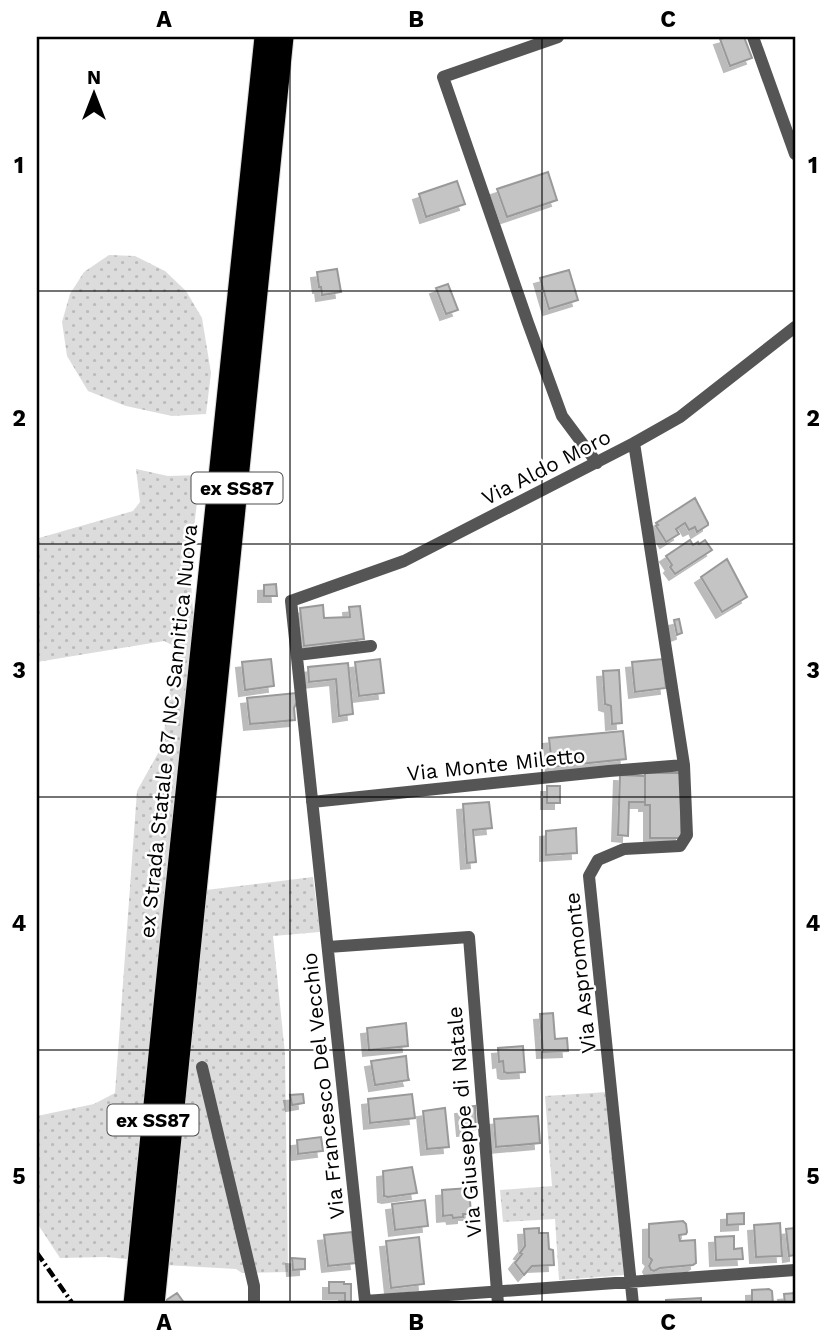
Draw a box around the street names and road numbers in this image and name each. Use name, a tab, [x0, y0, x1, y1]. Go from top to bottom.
street label: Via Aldo Moro	[477, 424, 615, 510]
road number: ex SS87	[191, 472, 282, 503]
street label: ex Strada Statale 87 NC Sannitica Nuova	[134, 523, 202, 939]
street label: Via Monte Miletto	[405, 742, 587, 786]
street label: Via Aspromonte	[559, 891, 601, 1055]
street label: Via Francesco Del Vecchio	[297, 951, 349, 1221]
street label: Via Giuseppe di Natale	[441, 1005, 487, 1239]
road number: ex SS87	[108, 1104, 198, 1136]

